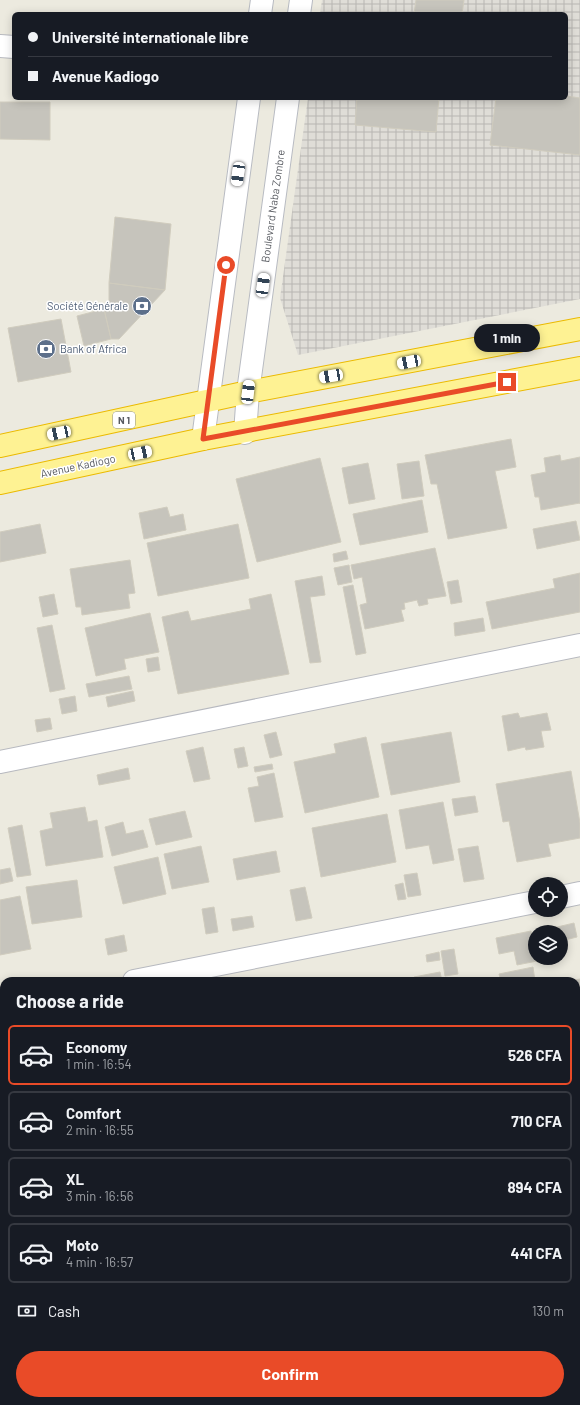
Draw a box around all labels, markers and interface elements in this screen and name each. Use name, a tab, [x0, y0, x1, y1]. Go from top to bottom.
text: Université internationale libre	[52, 28, 249, 46]
text: Avenue Kadiogo	[52, 67, 159, 85]
street label: Boulevard Naba Zombre	[258, 149, 287, 263]
car	[230, 161, 246, 187]
route start	[217, 256, 235, 274]
car	[255, 272, 271, 298]
bank icon: Société Générale	[131, 295, 153, 317]
place label: Société Générale	[47, 299, 128, 312]
callout: 1 min	[474, 324, 540, 352]
text: 1 min	[493, 330, 521, 346]
bank icon: Bank of Africa	[35, 338, 57, 360]
place label: Bank of Africa	[60, 342, 127, 355]
car	[396, 354, 422, 370]
car	[318, 368, 344, 384]
route end	[498, 373, 516, 391]
car	[241, 379, 255, 405]
road number: N 1	[113, 412, 135, 428]
car	[46, 425, 72, 441]
car	[127, 445, 153, 461]
street label: Avenue Kadiogo	[39, 451, 117, 480]
map controls	[528, 877, 568, 965]
button: locate	[528, 877, 568, 917]
button: layers	[528, 925, 568, 965]
text: Choose a ride	[16, 990, 124, 1012]
icon: car	[18, 1037, 54, 1073]
text: Economy	[66, 1038, 127, 1056]
text: 526 CFA	[508, 1046, 562, 1064]
text: 1 min · 16:54	[66, 1056, 132, 1072]
icon: car	[18, 1103, 54, 1139]
text: Comfort	[66, 1104, 121, 1122]
text: 710 CFA	[511, 1112, 562, 1130]
text: 2 min · 16:55	[66, 1122, 134, 1138]
icon: car	[18, 1169, 54, 1205]
text: XL	[66, 1170, 84, 1188]
text: 894 CFA	[507, 1178, 562, 1196]
text: 3 min · 16:56	[66, 1188, 133, 1204]
icon: car	[18, 1235, 54, 1271]
text: Moto	[66, 1236, 99, 1254]
text: 441 CFA	[511, 1244, 562, 1262]
text: 4 min · 16:57	[66, 1254, 133, 1270]
icon: cash	[16, 1300, 38, 1322]
text: Cash	[48, 1302, 80, 1320]
text: 130 m	[532, 1303, 564, 1319]
button: Confirm	[16, 1351, 564, 1397]

